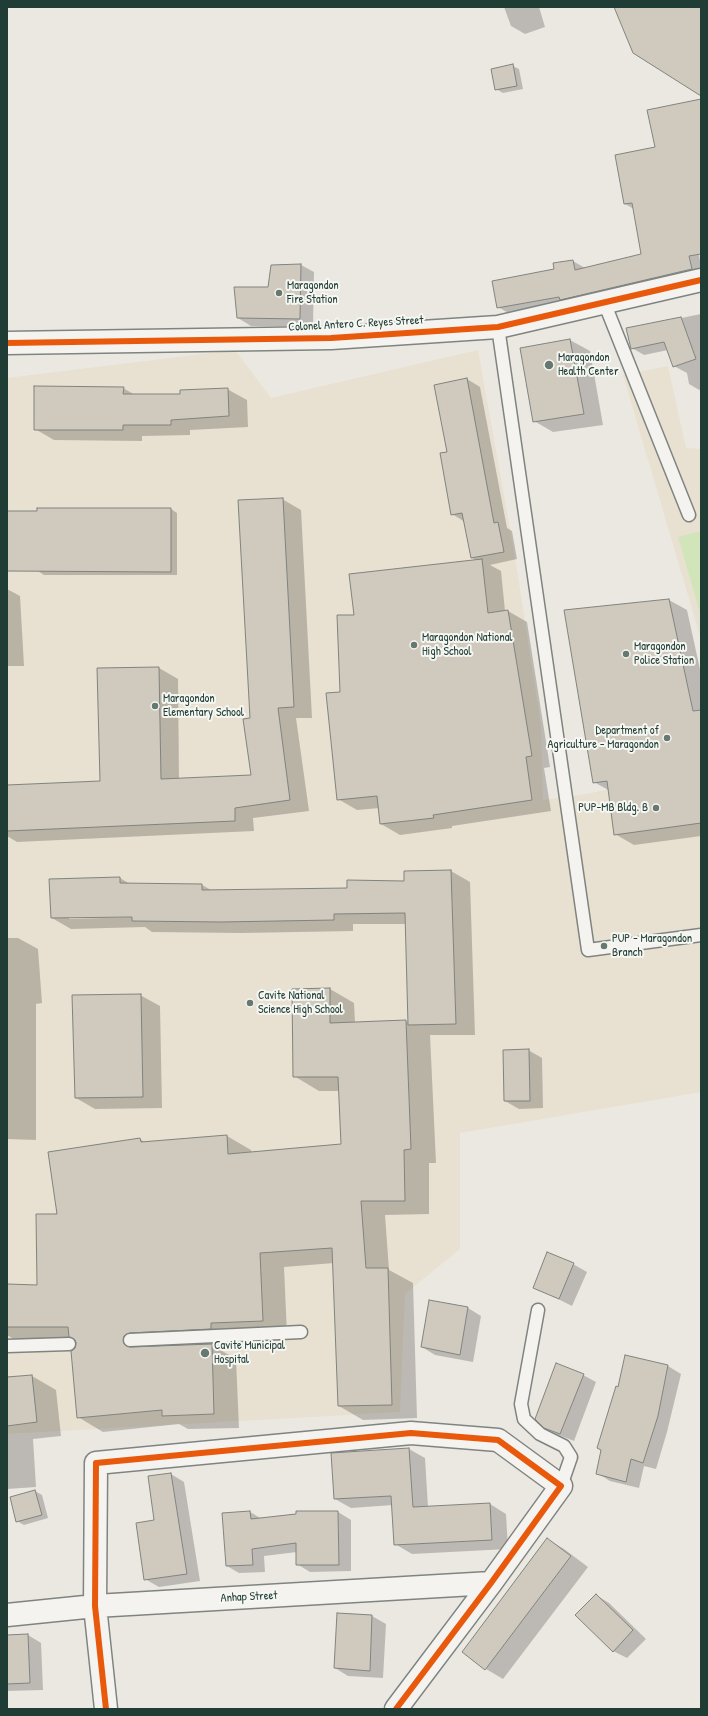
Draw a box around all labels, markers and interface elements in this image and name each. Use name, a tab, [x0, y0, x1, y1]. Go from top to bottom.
place label: Maragondon Fire Station	[287, 279, 339, 307]
marker: Maragondon Fire Station	[274, 288, 284, 298]
street label: Colonel Antero C. Reyes Street	[288, 313, 424, 335]
place label: Maragondon Health Center	[558, 351, 619, 379]
marker: Maragondon Health Center	[543, 359, 555, 371]
place label: Maragondon National High School	[422, 631, 513, 659]
marker: Maragondon National High School	[409, 640, 419, 650]
place label: Maragondon Police Station	[634, 640, 694, 668]
marker: Maragondon Police Station	[621, 649, 631, 659]
place label: Maragondon Elementary School	[163, 692, 244, 720]
marker: Maragondon Elementary School	[150, 701, 160, 711]
place label: Department of Agriculture - Maragondon	[547, 724, 659, 752]
marker: Department of Agriculture - Maragondon	[662, 733, 672, 743]
place label: PUP-MB Bldg. B	[578, 801, 648, 815]
marker: PUP-MB Bldg. B	[651, 803, 661, 813]
place label: PUP - Maragondon Branch	[612, 932, 692, 960]
marker: PUP - Maragondon Branch	[599, 941, 609, 951]
place label: Cavite National Science High School	[258, 989, 343, 1017]
marker: Cavite National Science High School	[245, 998, 255, 1008]
place label: Cavite Municipal Hospital	[214, 1339, 285, 1367]
marker: Cavite Municipal Hospital	[199, 1347, 211, 1359]
street label: Anhap Street	[220, 1588, 278, 1606]

